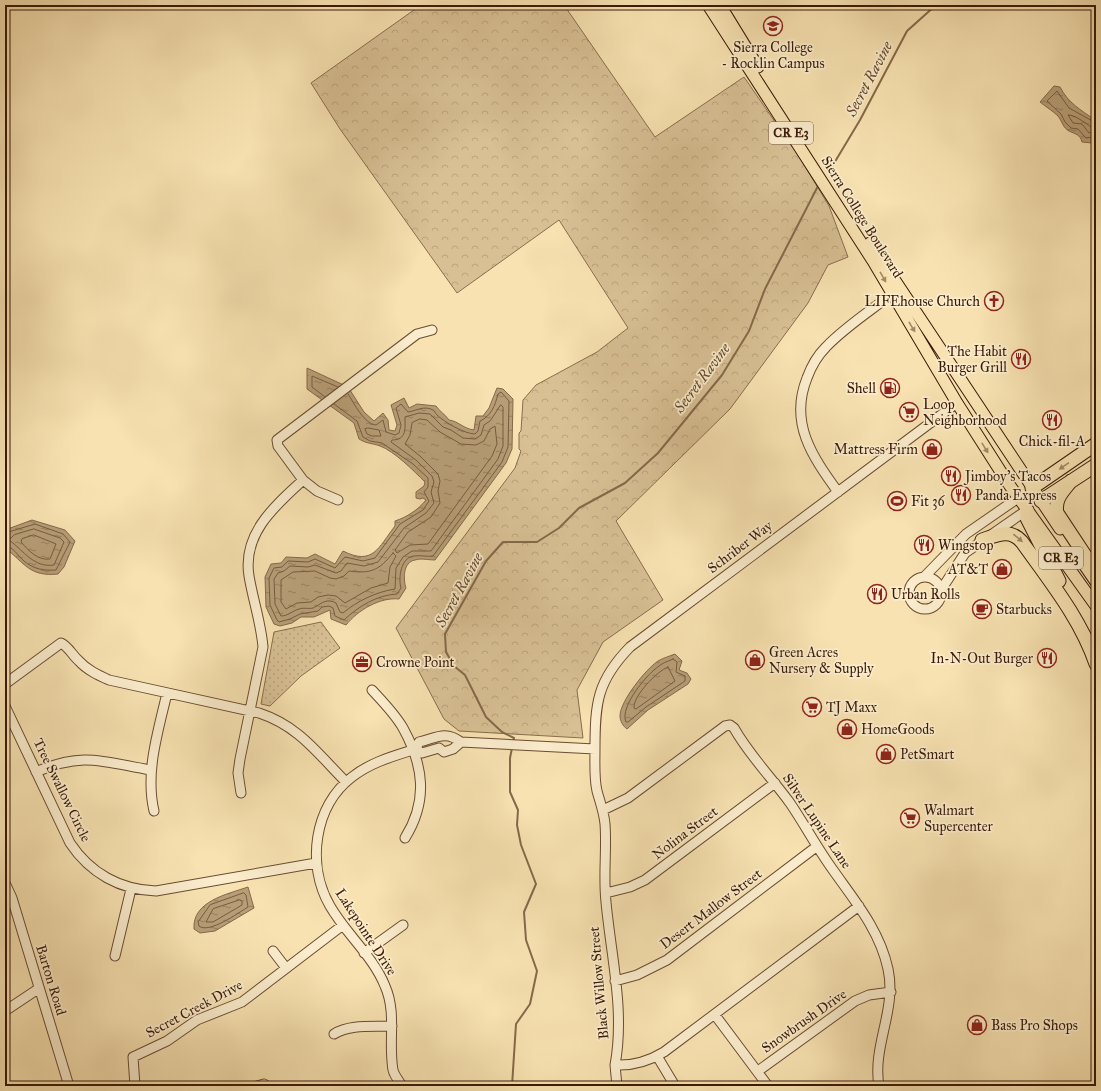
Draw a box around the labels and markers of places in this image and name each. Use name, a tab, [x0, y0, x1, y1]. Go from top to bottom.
school or university icon: Sierra College - Rocklin Campus	[762, 15, 784, 37]
place label: Sierra College - Rocklin Campus	[721, 39, 825, 72]
church icon: LIFEhouse Church	[983, 290, 1005, 312]
place label: LIFEhouse Church	[865, 293, 980, 310]
place label: The Habit Burger Grill	[938, 343, 1007, 376]
restaurant icon: The Habit Burger Grill	[1010, 348, 1032, 370]
fuel station icon: Shell	[879, 377, 901, 399]
place label: Shell	[847, 380, 876, 397]
place label: Loop Neighborhood	[923, 396, 1007, 429]
supermarket icon: Loop Neighborhood	[898, 401, 920, 423]
restaurant icon: Chick-fil-A	[1041, 409, 1063, 431]
place label: Chick-fil-A	[1019, 433, 1086, 450]
shop icon: Mattress Firm	[921, 438, 943, 460]
place label: Mattress Firm	[834, 441, 918, 458]
restaurant icon: Jimboy's Tacos	[940, 465, 962, 487]
place label: Jimboy's Tacos	[963, 468, 1051, 486]
restaurant icon: Panda Express	[950, 484, 972, 506]
place label: Panda Express	[975, 487, 1057, 504]
sports icon: Fit 36	[886, 490, 908, 512]
place label: Fit 36	[911, 493, 946, 510]
restaurant icon: Wingstop	[913, 534, 935, 556]
place label: Wingstop	[938, 537, 993, 554]
shop icon: AT&T	[991, 558, 1013, 580]
place label: AT&T	[947, 561, 988, 578]
restaurant icon: Urban Rolls	[866, 583, 888, 605]
place label: Urban Rolls	[891, 586, 960, 603]
cafe icon: Starbucks	[971, 598, 993, 620]
place label: Starbucks	[996, 601, 1052, 618]
place label: Green Acres Nursery & Supply	[769, 644, 874, 677]
restaurant icon: In-N-Out Burger	[1036, 647, 1058, 669]
shop icon: Green Acres Nursery & Supply	[744, 649, 766, 671]
place label: In-N-Out Burger	[930, 650, 1034, 667]
office icon: Crowne Point	[351, 651, 373, 673]
place label: Crowne Point	[376, 654, 455, 671]
supermarket icon: TJ Maxx	[801, 696, 823, 718]
place label: TJ Maxx	[826, 699, 878, 717]
shop icon: HomeGoods	[836, 718, 858, 740]
place label: HomeGoods	[861, 721, 934, 738]
shop icon: PetSmart	[875, 743, 897, 765]
place label: PetSmart	[900, 746, 954, 763]
place label: Walmart Supercenter	[924, 802, 994, 835]
supermarket icon: Walmart Supercenter	[899, 807, 921, 829]
shop icon: Bass Pro Shops	[966, 1014, 988, 1036]
place label: Bass Pro Shops	[991, 1017, 1078, 1034]

